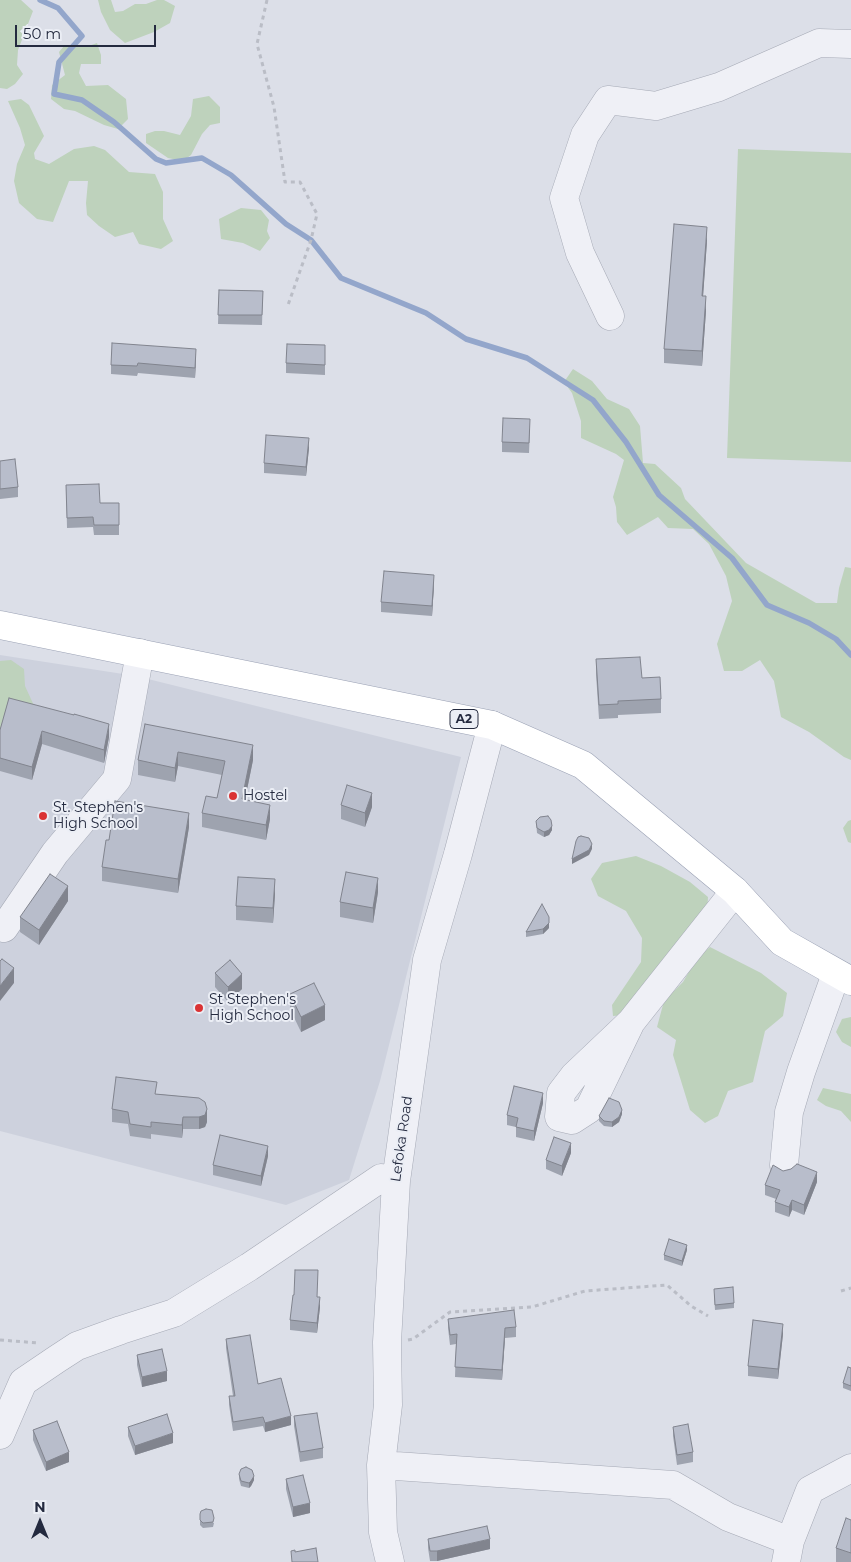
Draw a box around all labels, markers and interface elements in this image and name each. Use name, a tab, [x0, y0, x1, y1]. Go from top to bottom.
scale bar	[18, 15, 159, 47]
text: 50 m	[23, 24, 61, 43]
road number: A2	[450, 710, 478, 729]
place label: Hostel	[243, 788, 288, 804]
marker: Hostel	[227, 790, 239, 802]
place label: St. Stephen's High School	[53, 800, 143, 832]
marker: St. Stephen's High School	[37, 810, 49, 822]
place label: St Stephen's High School	[209, 992, 296, 1024]
marker: St Stephen's High School	[193, 1002, 205, 1014]
street label: Lefoka Road	[388, 1095, 416, 1183]
north arrow	[15, 1497, 65, 1547]
text: N	[34, 1498, 46, 1516]

